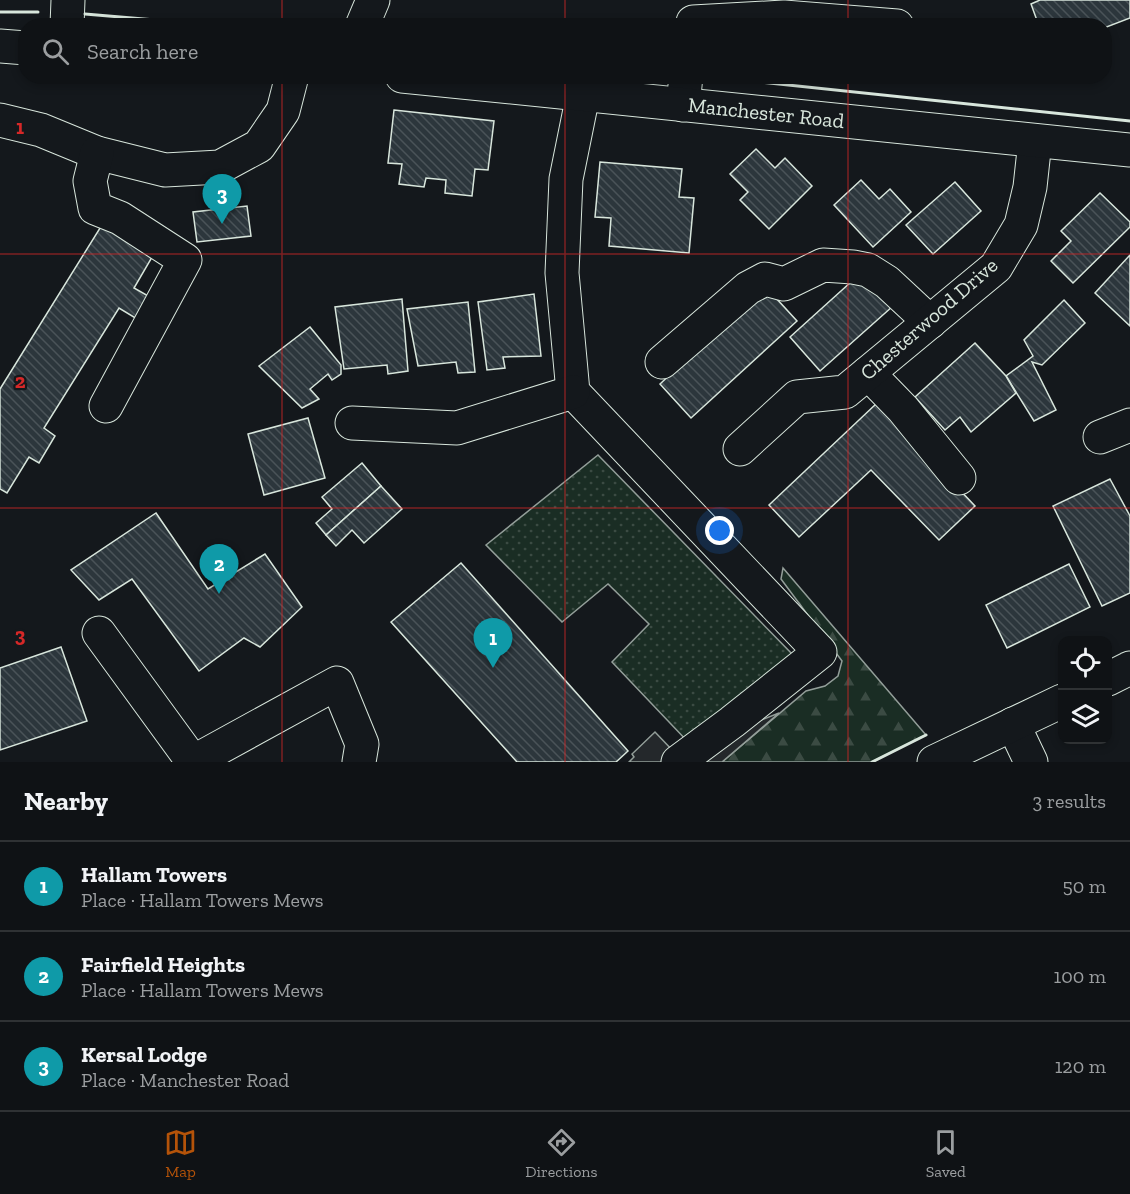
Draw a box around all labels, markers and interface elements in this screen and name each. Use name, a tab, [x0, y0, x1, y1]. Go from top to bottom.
search box	[18, 18, 1112, 84]
icon: search	[39, 35, 72, 68]
text: Search here	[87, 38, 198, 65]
street label: Manchester Road	[687, 92, 846, 133]
text: 1	[16, 115, 24, 139]
pin: 3	[202, 174, 242, 224]
street label: Chesterwood Drive	[855, 252, 1003, 385]
text: 2	[15, 369, 26, 393]
your location	[705, 516, 734, 545]
pin: 2	[200, 544, 238, 594]
pin: 1	[474, 618, 512, 668]
text: 3	[15, 623, 26, 647]
map controls	[1058, 636, 1112, 744]
button: locate	[1058, 636, 1112, 690]
button: layers	[1058, 690, 1112, 744]
text: Nearby	[24, 785, 108, 817]
text: 3 results	[1032, 789, 1106, 813]
text: Hallam Towers	[81, 861, 227, 888]
text: 1	[39, 874, 48, 898]
text: 50 m	[1062, 874, 1106, 898]
text: Place · Hallam Towers Mews	[81, 888, 324, 912]
text: Fairfield Heights	[81, 951, 245, 978]
text: 2	[38, 964, 49, 988]
text: 100 m	[1053, 964, 1106, 988]
text: Place · Hallam Towers Mews	[81, 978, 324, 1002]
text: Kersal Lodge	[81, 1041, 207, 1068]
text: 3	[38, 1054, 49, 1078]
text: 120 m	[1055, 1054, 1106, 1078]
text: Place · Manchester Road	[81, 1068, 289, 1092]
tab: Map	[164, 1126, 197, 1181]
tab: Directions	[525, 1126, 598, 1181]
tab: Saved	[926, 1126, 966, 1181]

